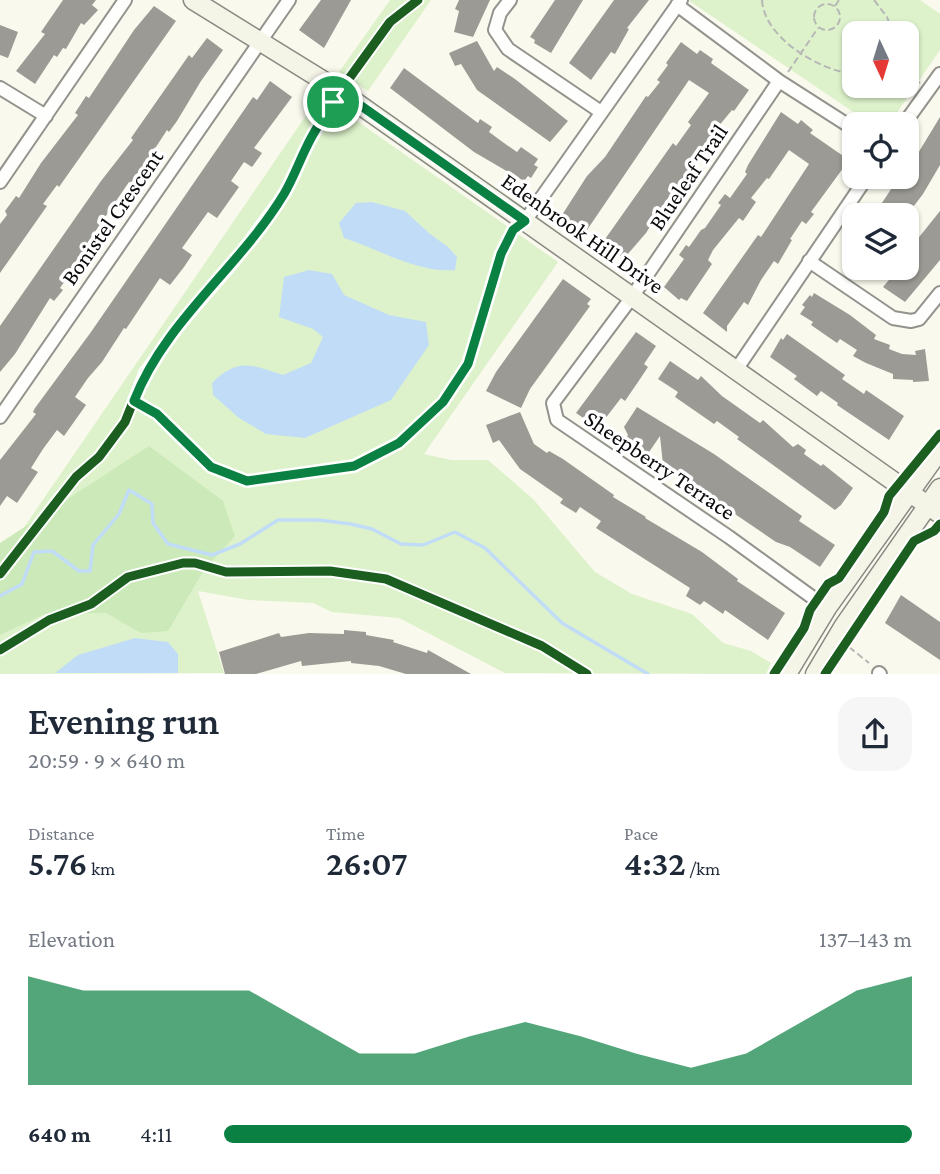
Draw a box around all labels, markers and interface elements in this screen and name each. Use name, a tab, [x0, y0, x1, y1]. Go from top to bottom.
north arrow	[842, 21, 919, 98]
map controls	[842, 21, 919, 280]
pin	[303, 72, 363, 132]
icon: arrive	[314, 83, 352, 121]
button: locate	[842, 112, 919, 189]
street label: Blueleaf Trail	[643, 119, 733, 235]
street label: Bonistel Crescent	[56, 144, 169, 290]
street label: Edenbrook Hill Drive	[497, 167, 669, 299]
button: layers	[842, 203, 919, 280]
street label: Sheepberry Terrace	[580, 405, 740, 525]
button: share	[838, 697, 912, 771]
text: Evening run	[28, 700, 219, 742]
text: 20:59 · 9 × 640 m	[28, 747, 185, 773]
text: Distance	[28, 823, 94, 844]
text: Time	[326, 823, 365, 844]
text: Pace	[624, 823, 658, 844]
text: 5.76	[28, 844, 87, 883]
text: 26:07	[326, 844, 408, 883]
text: 4:32	[624, 844, 686, 883]
text: km	[87, 858, 115, 879]
text: /km	[686, 858, 720, 879]
text: Elevation	[28, 926, 115, 952]
text: 137–143 m	[819, 926, 912, 952]
text: 640 m	[28, 1121, 91, 1147]
text: 4:11	[140, 1121, 172, 1147]

